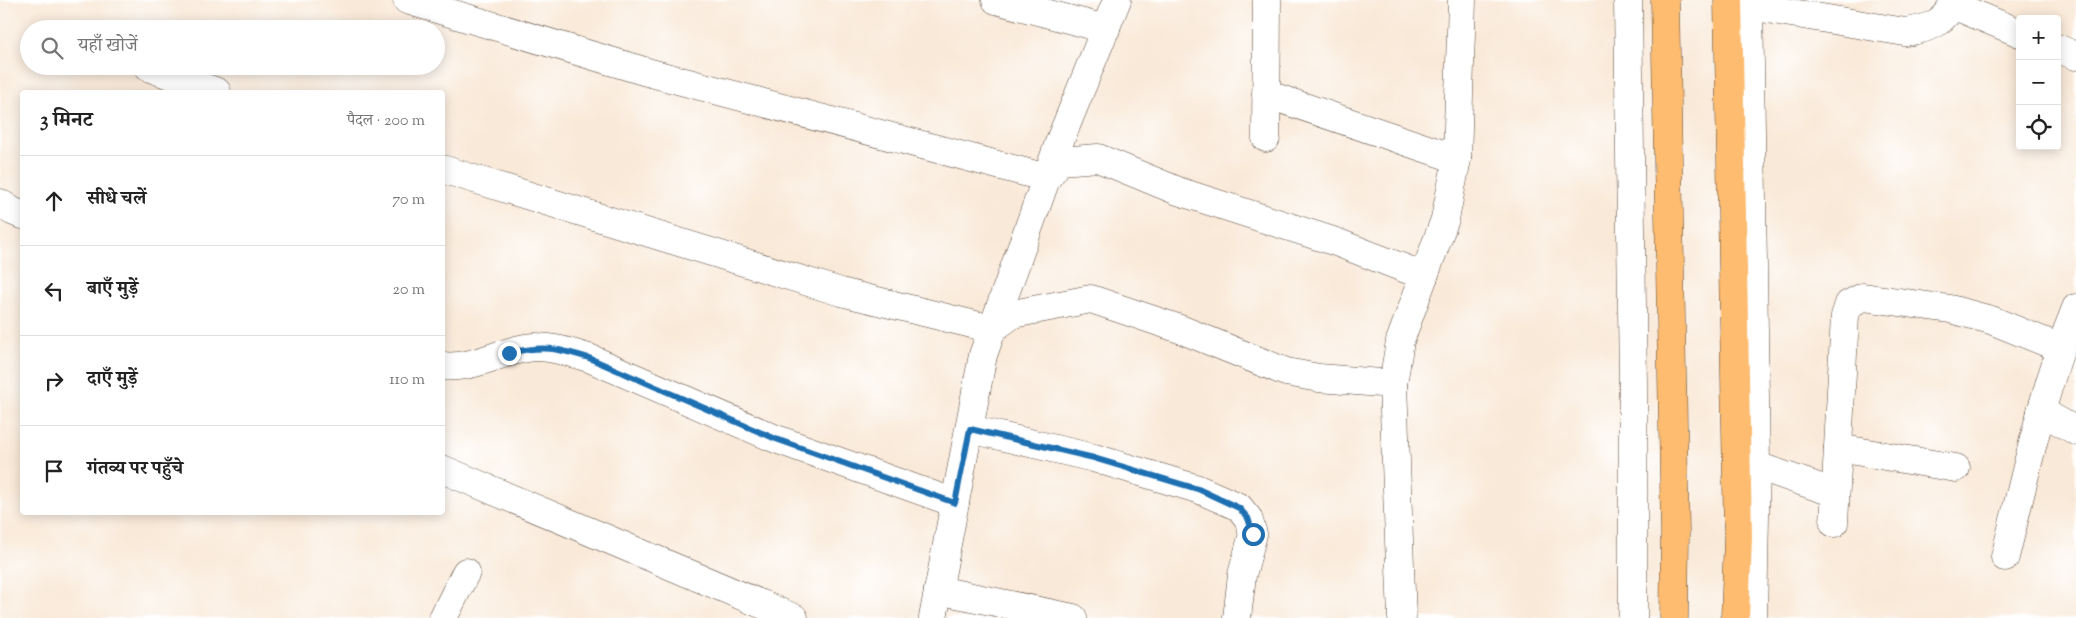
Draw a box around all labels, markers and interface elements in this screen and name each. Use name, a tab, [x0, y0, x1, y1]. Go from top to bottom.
map controls	[2016, 15, 2061, 150]
button: +	[2016, 15, 2061, 60]
search box	[20, 20, 445, 75]
text: यहाँ खोजें	[78, 33, 138, 60]
icon: search	[38, 34, 66, 62]
button: −	[2016, 60, 2061, 105]
button: locate	[2016, 105, 2061, 150]
text: 3 मिनट	[40, 106, 93, 136]
text: पैदल · 200 m	[347, 110, 425, 133]
text: सीधे चलें	[87, 186, 146, 213]
icon: ahead	[40, 187, 68, 215]
text: 70 m	[392, 189, 425, 212]
text: बाएँ मुड़ें	[87, 276, 138, 303]
icon: left	[40, 277, 68, 305]
text: 20 m	[392, 279, 425, 302]
route end	[498, 342, 521, 365]
text: दाएँ मुड़ें	[87, 366, 138, 393]
icon: right	[40, 367, 68, 395]
text: 110 m	[389, 369, 425, 392]
text: गंतव्य पर पहुँचे	[87, 456, 183, 483]
icon: arrive	[40, 457, 68, 485]
route start	[1242, 523, 1265, 546]

